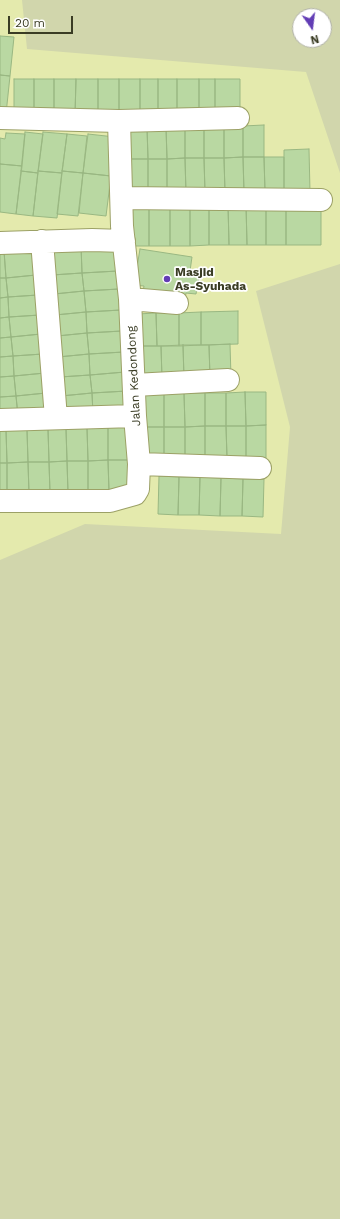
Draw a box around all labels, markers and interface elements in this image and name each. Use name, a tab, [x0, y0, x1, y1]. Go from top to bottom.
scale bar	[10, 8, 75, 34]
north arrow	[292, 8, 332, 48]
text: 20 m	[15, 16, 45, 30]
text: N	[309, 32, 320, 46]
place label: Masjid As-Syuhada	[175, 265, 246, 293]
marker: Masjid As-Syuhada	[162, 274, 172, 284]
street label: Jalan Kedondong	[124, 326, 144, 426]

